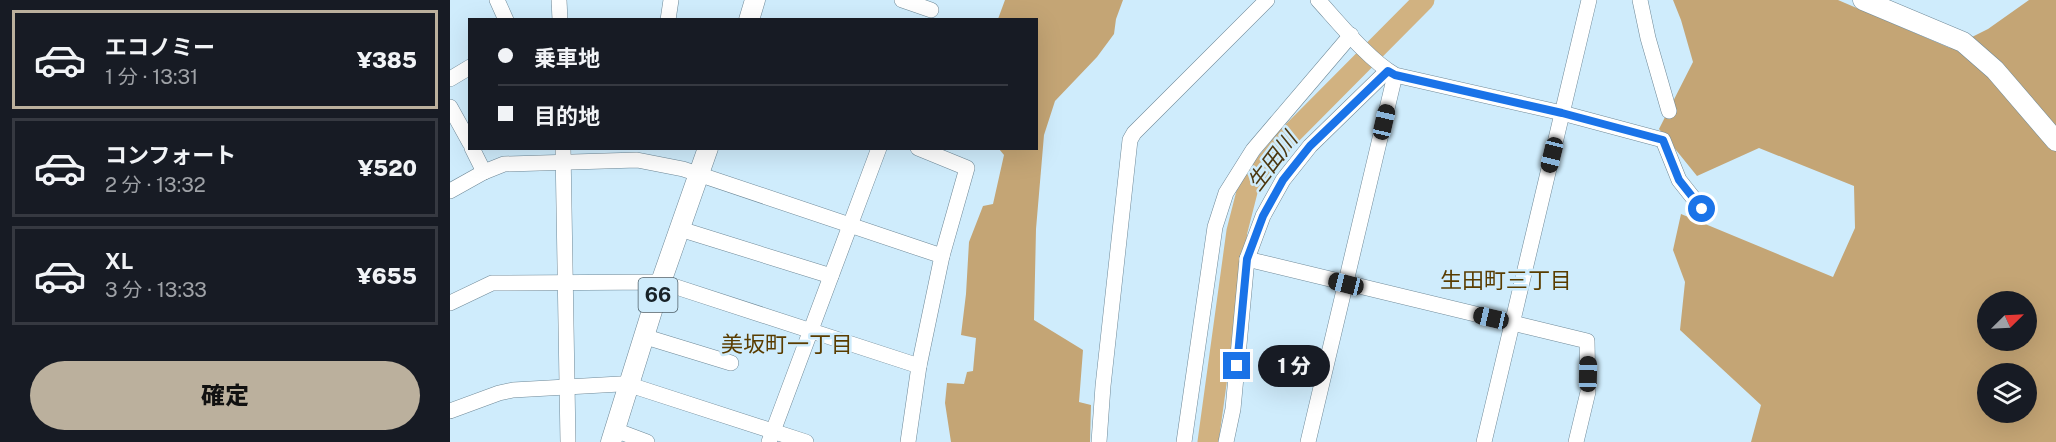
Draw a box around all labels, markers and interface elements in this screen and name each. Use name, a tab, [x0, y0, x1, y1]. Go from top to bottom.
icon: car	[33, 33, 87, 87]
text: エコノミー	[105, 34, 215, 60]
text: 乗車地	[534, 45, 600, 71]
text: ¥385	[357, 47, 417, 73]
text: 1 分 · 13:31	[105, 65, 198, 89]
car	[1371, 102, 1397, 142]
text: 目的地	[534, 103, 600, 129]
water label: 生田川	[1242, 125, 1303, 195]
car	[1539, 135, 1565, 175]
icon: car	[33, 141, 87, 195]
text: コンフォート	[105, 142, 236, 168]
text: ¥520	[358, 155, 417, 181]
text: 2 分 · 13:32	[105, 173, 206, 197]
route start	[1688, 195, 1715, 222]
text: XL	[105, 248, 133, 274]
icon: car	[33, 249, 87, 303]
text: ¥655	[357, 263, 417, 289]
district label: 生田町三丁目	[1440, 267, 1572, 293]
car	[1326, 271, 1366, 297]
text: 3 分 · 13:33	[105, 278, 207, 302]
road number: 66	[638, 278, 678, 312]
north arrow	[1977, 291, 2037, 351]
map controls	[1977, 291, 2037, 423]
car	[1471, 305, 1511, 331]
district label: 美坂町一丁目	[721, 331, 853, 357]
callout: 1 分	[1258, 345, 1330, 387]
route end	[1223, 352, 1250, 379]
text: 1 分	[1277, 354, 1311, 378]
car	[1579, 356, 1597, 392]
button: 確定	[30, 361, 420, 430]
button: layers	[1977, 363, 2037, 423]

